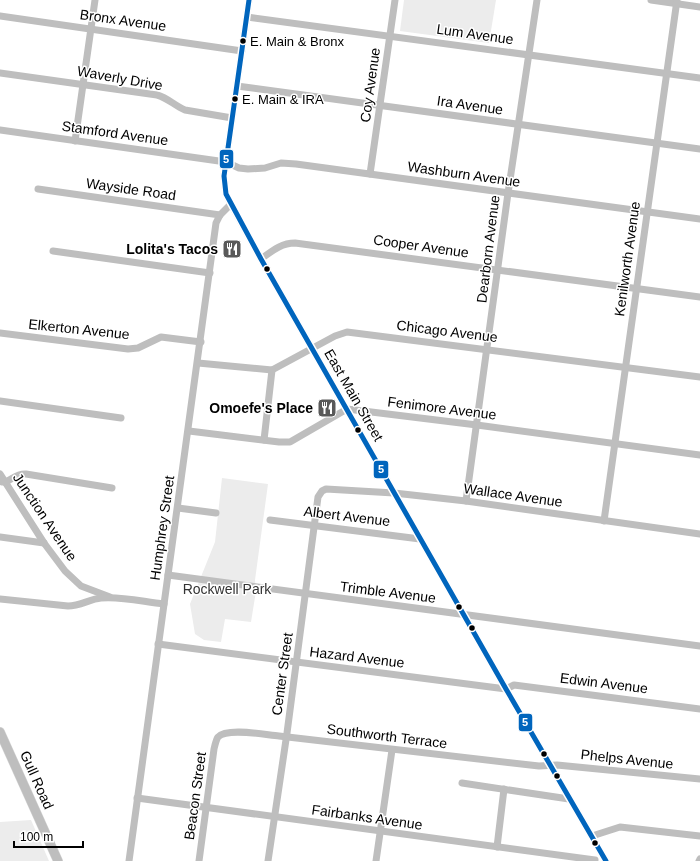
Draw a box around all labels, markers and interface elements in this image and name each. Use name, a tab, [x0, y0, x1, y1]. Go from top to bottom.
street label: Bronx Avenue	[79, 6, 167, 34]
street label: Lum Avenue	[435, 21, 515, 47]
place label: E. Main & Bronx	[250, 34, 344, 49]
marker: E. Main & Bronx	[238, 36, 248, 46]
street label: Coy Avenue	[357, 46, 383, 123]
street label: Waverly Drive	[76, 63, 164, 93]
place label: E. Main & IRA	[242, 92, 324, 107]
street label: Ira Avenue	[436, 92, 504, 118]
marker: E. Main & IRA	[230, 94, 240, 104]
street label: Stamford Avenue	[61, 118, 169, 148]
line badge: 5	[219, 149, 234, 169]
text: 5	[223, 153, 229, 165]
street label: Washburn Avenue	[407, 158, 522, 190]
street label: Wayside Road	[85, 175, 177, 203]
street label: Dearborn Avenue	[473, 194, 503, 304]
street label: Kenilworth Avenue	[611, 200, 643, 317]
street label: Cooper Avenue	[372, 231, 470, 261]
restaurant icon: Lolita's Tacos	[221, 238, 243, 260]
place label: Lolita's Tacos	[126, 241, 218, 257]
unlabelled marker	[262, 264, 272, 274]
street label: Elkerton Avenue	[28, 316, 131, 342]
street label: Chicago Avenue	[396, 317, 499, 345]
street label: East Main Street	[321, 346, 387, 444]
street label: Fenimore Avenue	[387, 393, 498, 423]
restaurant icon: Omoefe's Place	[316, 397, 338, 419]
place label: Omoefe's Place	[209, 400, 313, 416]
unlabelled marker	[353, 425, 363, 435]
line badge: 5	[373, 460, 389, 479]
text: 5	[378, 463, 384, 475]
street label: Junction Avenue	[10, 470, 80, 564]
street label: Humphrey Street	[147, 474, 177, 582]
street label: Wallace Avenue	[463, 480, 564, 510]
street label: Albert Avenue	[303, 503, 391, 529]
street label: Trimble Avenue	[339, 578, 437, 606]
park label: Rockwell Park	[183, 581, 272, 597]
unlabelled marker	[454, 602, 464, 612]
unlabelled marker	[467, 623, 477, 633]
street label: Center Street	[268, 632, 296, 716]
street label: Hazard Avenue	[309, 643, 406, 671]
street label: Edwin Avenue	[559, 670, 649, 696]
line badge: 5	[518, 713, 533, 732]
text: 5	[522, 716, 528, 728]
street label: Southworth Terrace	[326, 721, 448, 751]
street label: Phelps Avenue	[580, 746, 674, 772]
street label: Gull Road	[17, 748, 57, 812]
unlabelled marker	[539, 749, 549, 759]
street label: Beacon Street	[181, 751, 209, 841]
unlabelled marker	[552, 771, 562, 781]
street label: Fairbanks Avenue	[311, 801, 424, 833]
scale bar	[14, 823, 83, 849]
text: 100 m	[20, 830, 53, 844]
unlabelled marker	[590, 838, 600, 848]

